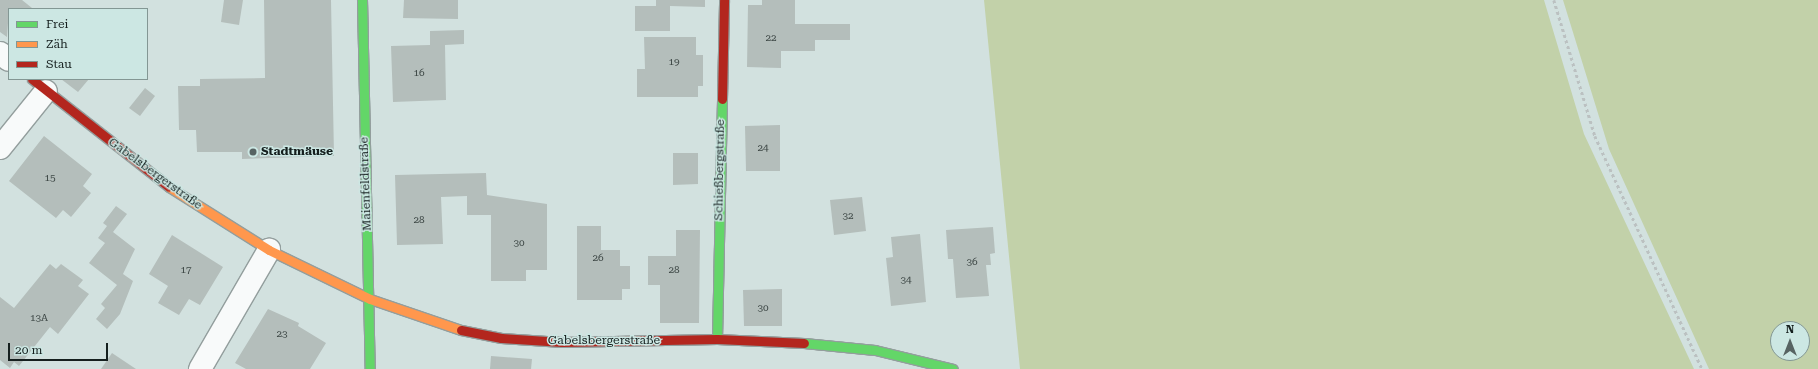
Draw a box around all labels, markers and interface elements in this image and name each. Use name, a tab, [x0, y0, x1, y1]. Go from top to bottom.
legend	[8, 8, 148, 80]
text: Frei	[46, 17, 68, 31]
house number: 22	[765, 32, 777, 44]
text: Zäh	[46, 37, 68, 51]
house number: 19	[668, 56, 680, 68]
text: Stau	[46, 57, 72, 71]
house number: 16	[413, 67, 425, 79]
street label: Schießbergstraße	[712, 119, 728, 221]
street label: Gabelsbergerstraße	[105, 135, 205, 213]
street label: Maienfeldstraße	[357, 137, 375, 231]
house number: 24	[757, 142, 769, 154]
place label: Stadtmäuse	[261, 145, 333, 159]
marker: Stadtmäuse	[248, 147, 258, 157]
house number: 15	[44, 172, 56, 184]
house number: 32	[842, 210, 854, 222]
house number: 28	[413, 214, 425, 226]
house number: 30	[513, 237, 525, 249]
house number: 26	[592, 252, 604, 264]
house number: 36	[966, 256, 978, 268]
house number: 17	[180, 264, 192, 276]
house number: 28	[668, 264, 680, 276]
house number: 34	[900, 274, 912, 286]
house number: 30	[757, 302, 769, 314]
house number: 13A	[30, 312, 48, 324]
north arrow	[1770, 321, 1810, 361]
text: N	[1786, 323, 1794, 336]
house number: 23	[276, 328, 288, 340]
street label: Gabelsbergerstraße	[548, 334, 660, 348]
scale bar	[10, 335, 110, 361]
text: 20 m	[15, 343, 42, 357]

